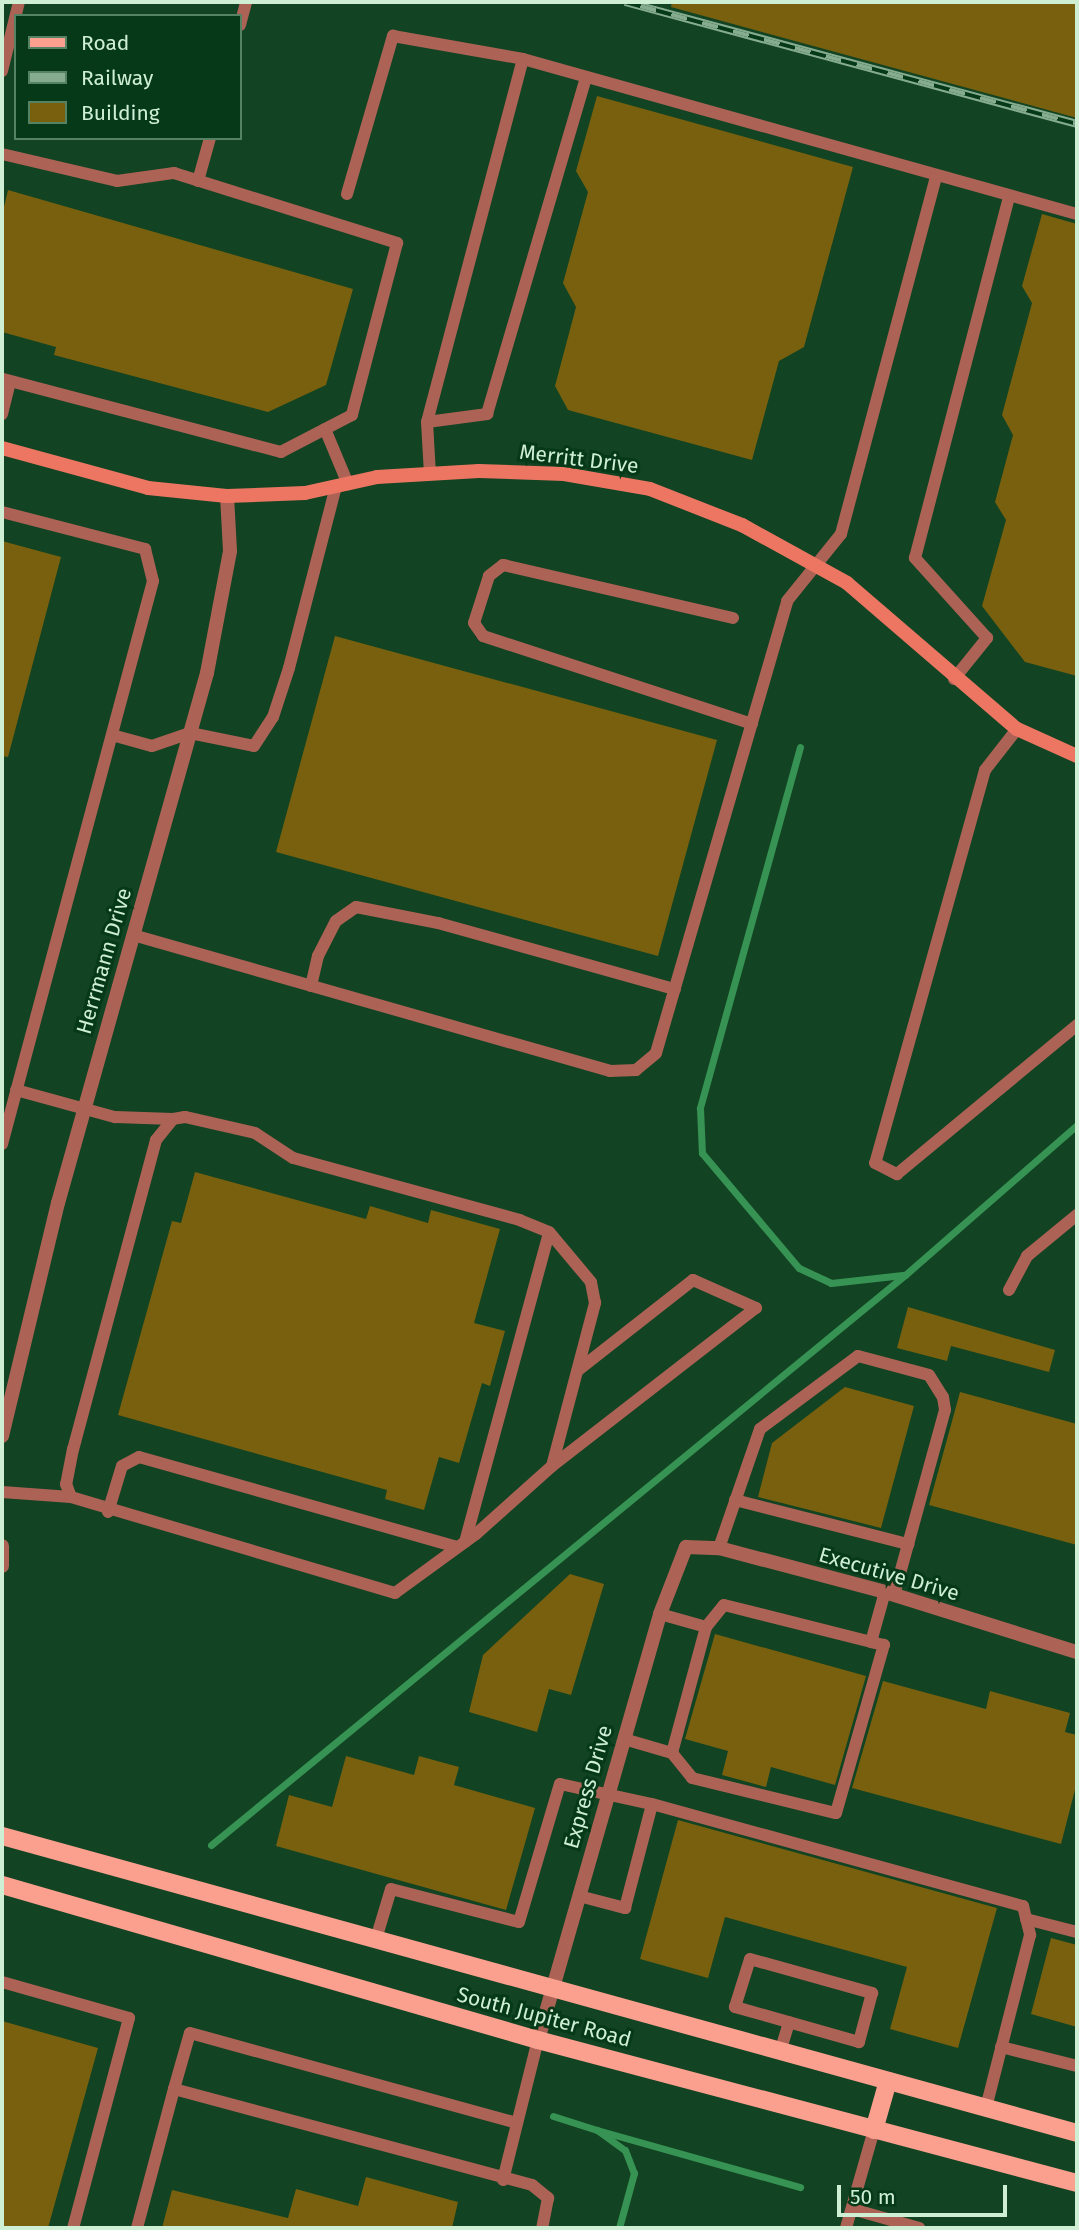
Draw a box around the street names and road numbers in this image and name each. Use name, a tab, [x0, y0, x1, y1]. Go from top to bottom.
street label: Merritt Drive	[518, 439, 640, 479]
street label: Herrmann Drive	[71, 885, 137, 1037]
street label: Executive Drive	[816, 1542, 962, 1606]
street label: Express Drive	[558, 1722, 618, 1852]
street label: South Jupiter Road	[454, 1982, 634, 2052]

